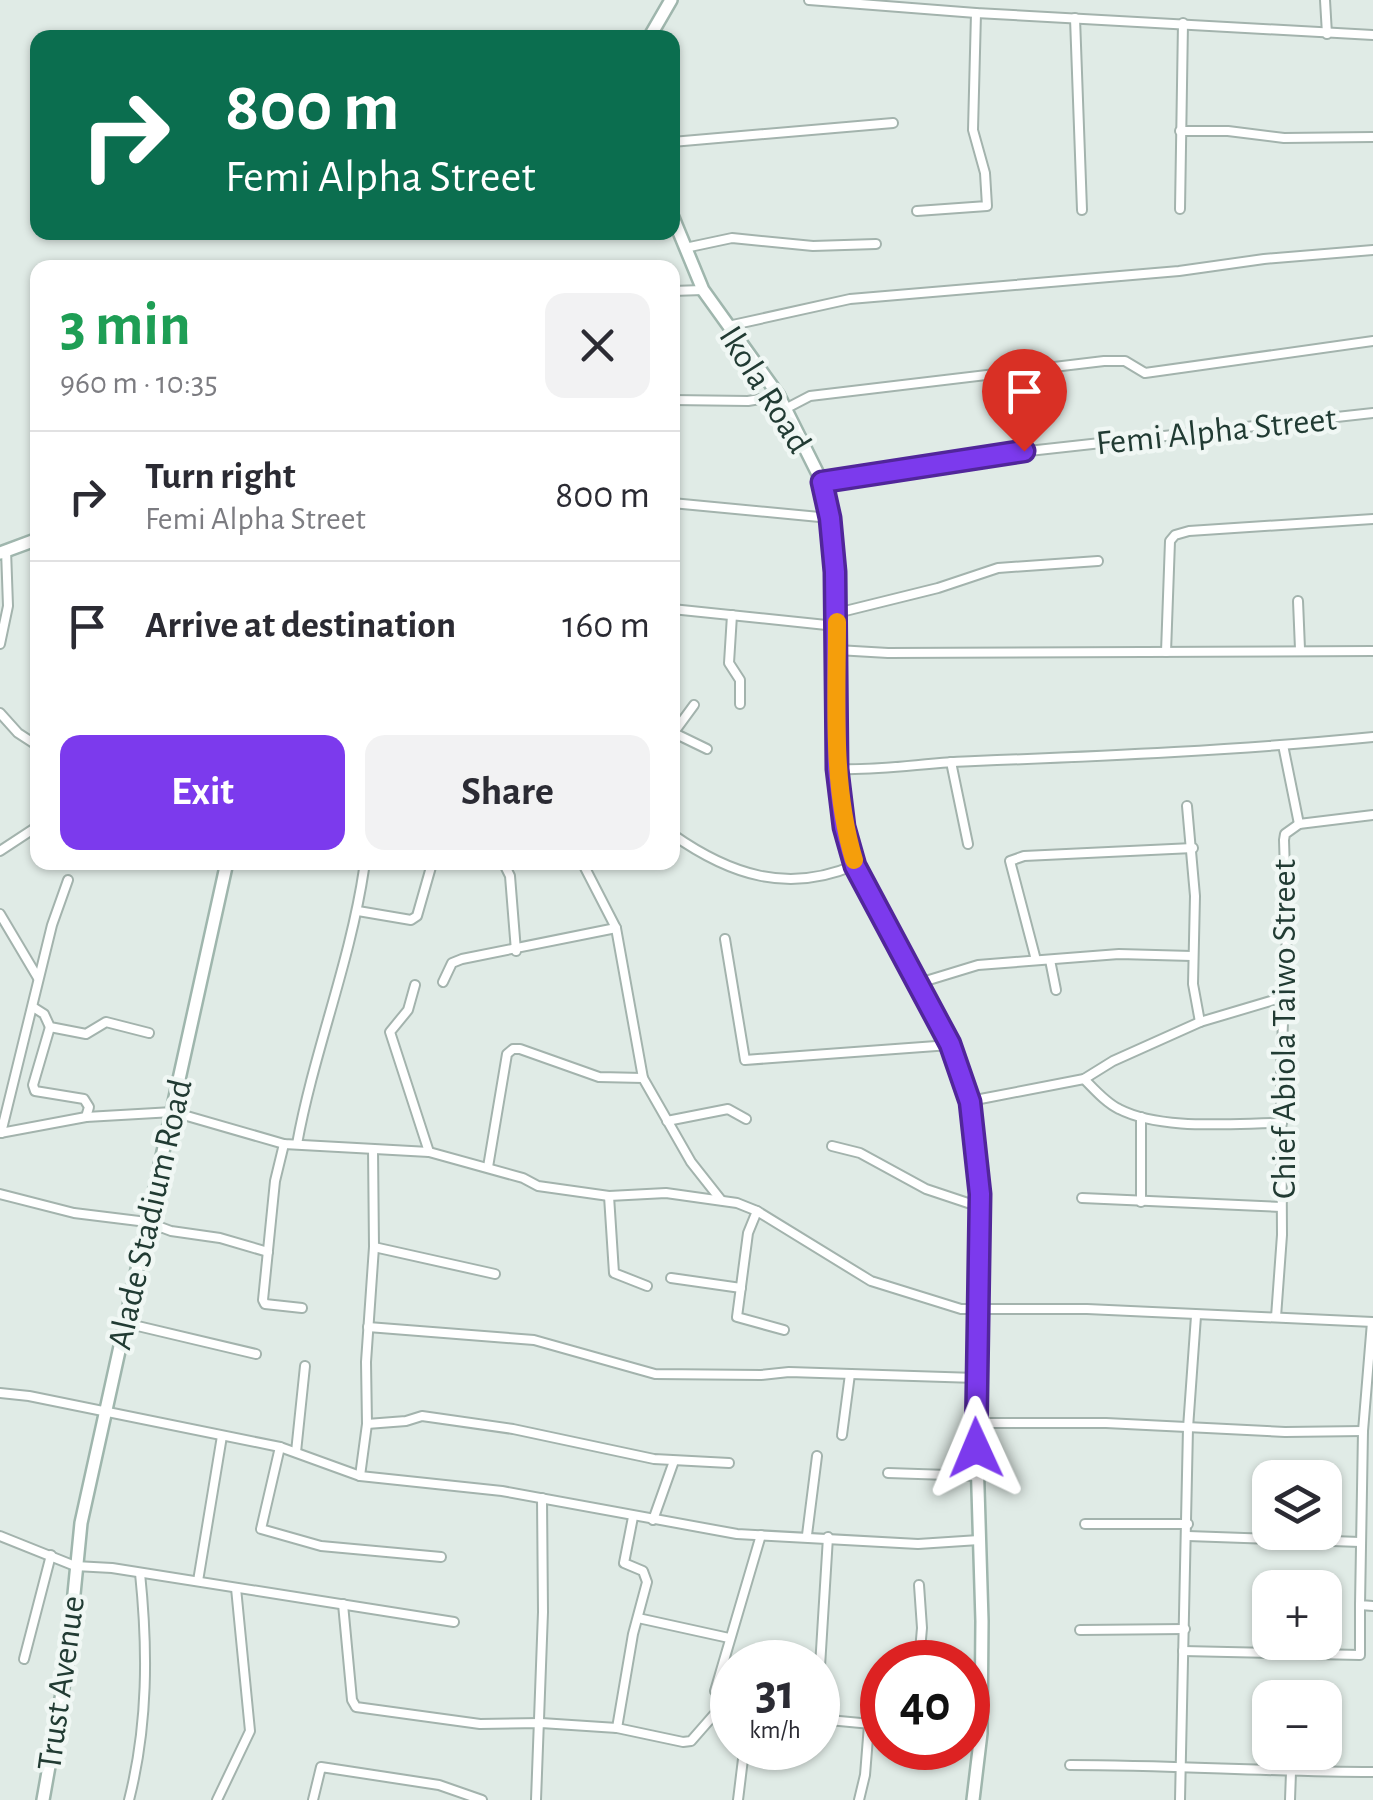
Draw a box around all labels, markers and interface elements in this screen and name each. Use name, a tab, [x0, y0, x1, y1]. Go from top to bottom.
icon: right	[60, 70, 190, 200]
text: 800 m	[225, 73, 400, 143]
text: Femi Alpha Street	[225, 155, 536, 200]
button: close	[545, 293, 650, 398]
text: 3 min	[60, 296, 191, 356]
street label: Ikola Road	[712, 320, 817, 459]
pin	[982, 349, 1067, 452]
icon: arrive	[997, 364, 1052, 419]
text: 960 m · 10:35	[60, 367, 218, 399]
street label: Femi Alpha Street	[1094, 401, 1338, 462]
text: Turn right	[145, 458, 295, 496]
icon: right	[60, 469, 115, 524]
text: 800 m	[555, 477, 650, 515]
text: Femi Alpha Street	[145, 503, 366, 535]
icon: arrive	[60, 599, 115, 654]
text: Arrive at destination	[145, 607, 456, 645]
text: 160 m	[562, 607, 650, 645]
button: Exit	[60, 735, 345, 850]
button: Share	[365, 735, 650, 850]
street label: Chief Abiola Taiwo Street	[1267, 859, 1302, 1199]
street label: Alade Stadium Road	[102, 1076, 199, 1353]
position arrow	[924, 1396, 1028, 1500]
map controls	[1252, 1460, 1342, 1770]
button: layers	[1252, 1460, 1342, 1550]
button: +	[1252, 1570, 1342, 1660]
street label: Trust Avenue	[32, 1594, 91, 1773]
speed limit sign: 40	[860, 1640, 990, 1770]
text: 31	[755, 1668, 795, 1718]
button: −	[1252, 1680, 1342, 1770]
text: km/h	[749, 1718, 801, 1743]

